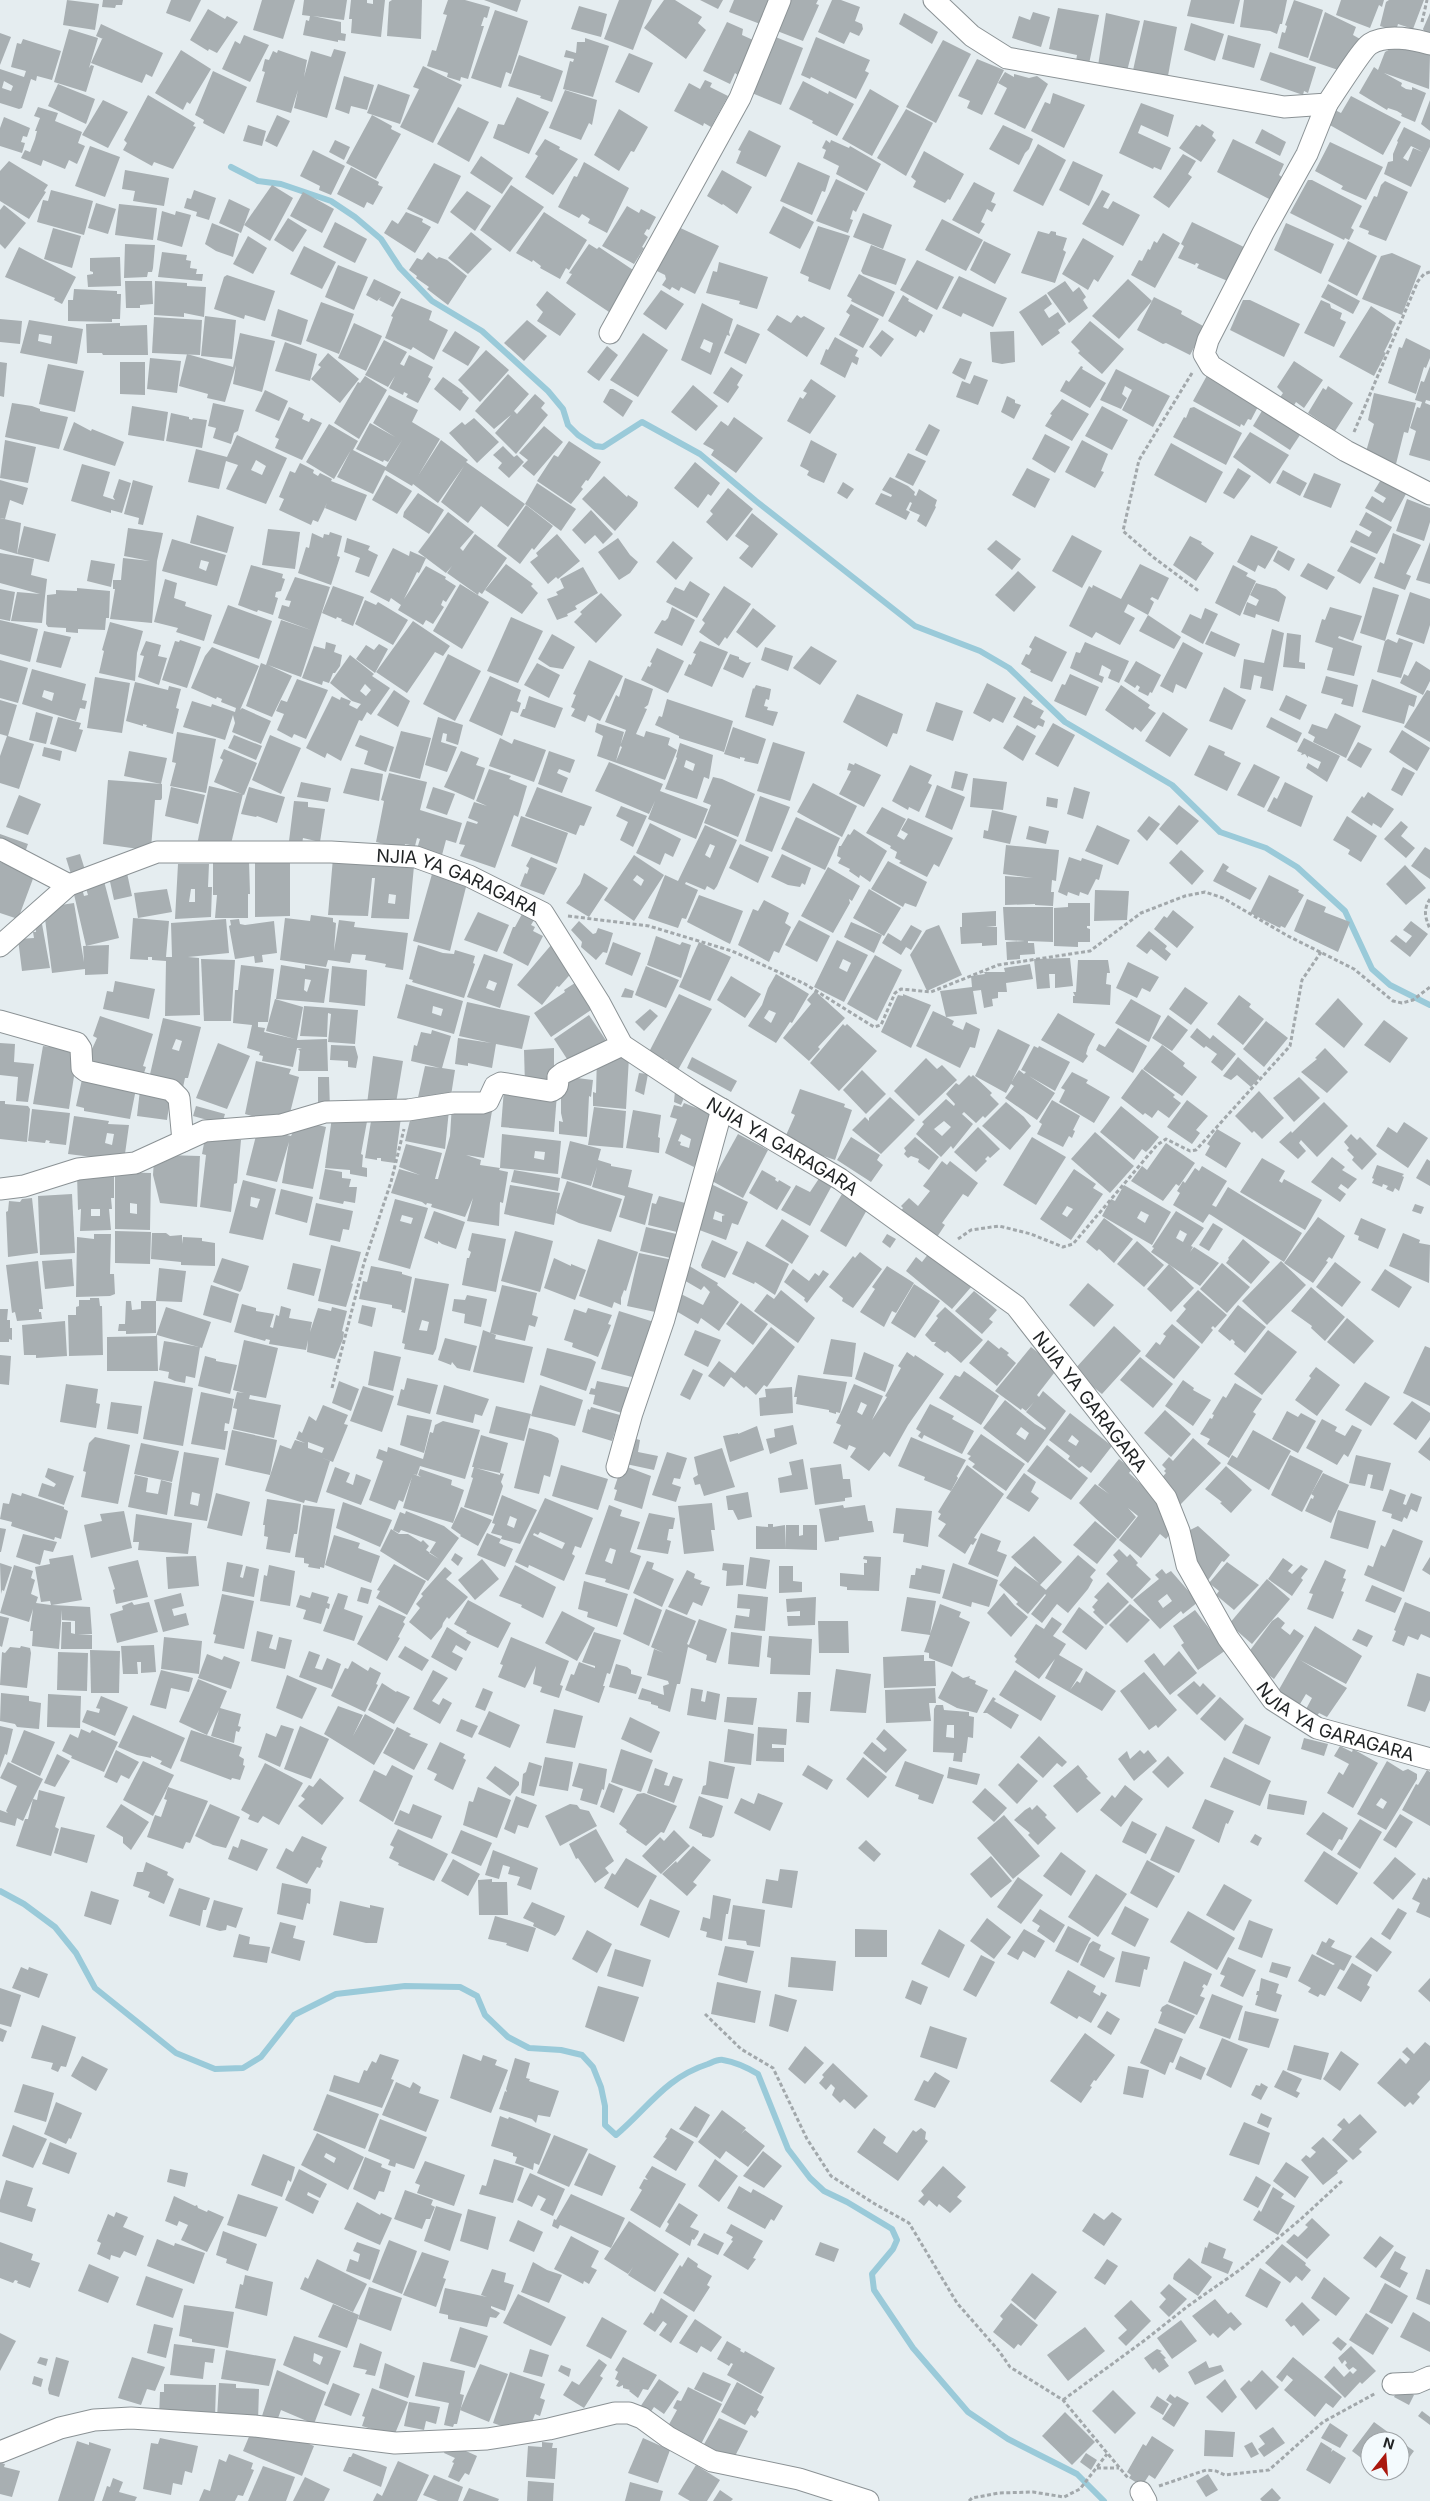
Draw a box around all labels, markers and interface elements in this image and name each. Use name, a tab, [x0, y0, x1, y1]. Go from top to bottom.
street label: NJIA YA GARAGARA	[376, 844, 542, 920]
street label: NJIA YA GARAGARA	[703, 1092, 863, 1199]
street label: NJIA YA GARAGARA	[1029, 1327, 1152, 1476]
street label: NJIA YA GARAGARA	[1253, 1678, 1417, 1765]
north arrow	[1360, 2431, 1410, 2481]
text: N	[1381, 2433, 1397, 2453]

